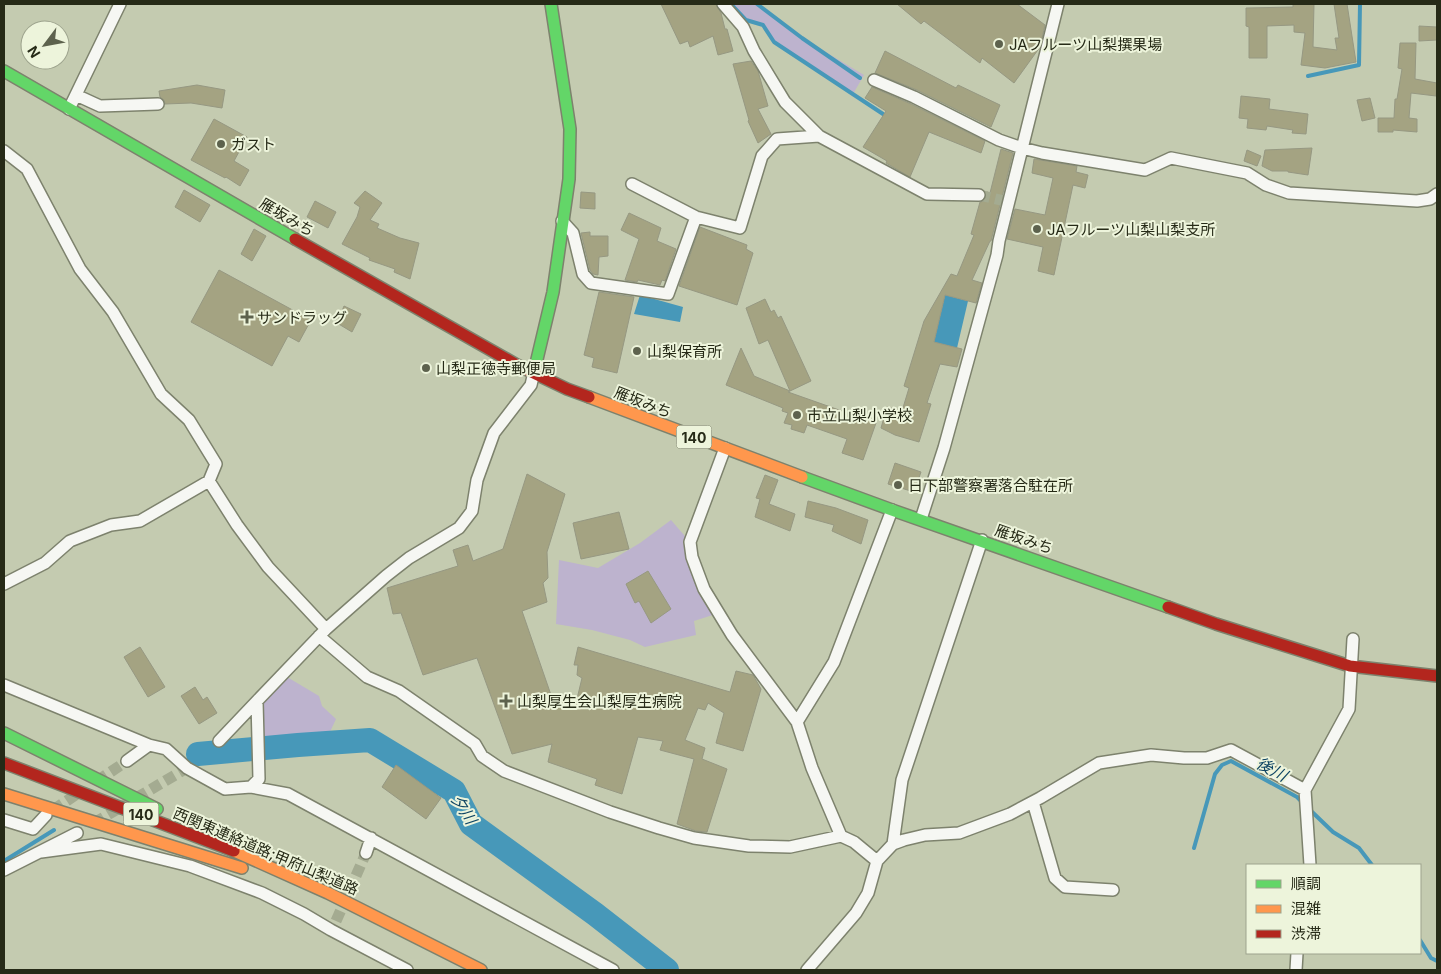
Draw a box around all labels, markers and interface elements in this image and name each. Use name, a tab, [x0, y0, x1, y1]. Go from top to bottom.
north arrow	[20, 20, 70, 70]
place label: JAフルーツ山梨撰果場	[1009, 35, 1162, 54]
marker: JAフルーツ山梨撰果場	[993, 38, 1005, 50]
text: N	[24, 43, 44, 61]
place label: ガスト	[231, 135, 276, 154]
marker: ガスト	[215, 138, 227, 150]
street label: 雁坂みち	[256, 194, 318, 240]
place label: JAフルーツ山梨山梨支所	[1047, 220, 1215, 239]
marker: JAフルーツ山梨山梨支所	[1031, 223, 1043, 235]
place label: サンドラッグ	[257, 308, 347, 327]
marker: サンドラッグ	[241, 311, 253, 323]
place label: 山梨保育所	[647, 342, 722, 361]
marker: 山梨保育所	[631, 345, 643, 357]
place label: 山梨正徳寺郵便局	[436, 359, 556, 378]
marker: 山梨正徳寺郵便局	[420, 362, 432, 374]
street label: 雁坂みち	[612, 382, 674, 422]
place label: 市立山梨小学校	[807, 406, 912, 425]
marker: 市立山梨小学校	[791, 409, 803, 421]
road number: 140	[676, 426, 712, 448]
place label: 日下部警察署落合駐在所	[908, 476, 1073, 495]
marker: 日下部警察署落合駐在所	[892, 479, 904, 491]
street label: 雁坂みち	[993, 520, 1055, 558]
place label: 山梨厚生会山梨厚生病院	[517, 692, 682, 711]
marker: 山梨厚生会山梨厚生病院	[499, 694, 513, 708]
water label: 後川	[1253, 753, 1293, 786]
water label: 夕川	[447, 790, 482, 830]
road number: 140	[124, 802, 158, 826]
street label: 西関東連絡道路;甲府山梨道路	[170, 803, 362, 899]
legend	[1246, 864, 1421, 954]
text: 順調	[1291, 874, 1321, 893]
text: 混雑	[1291, 899, 1321, 918]
text: 渋滞	[1291, 924, 1321, 943]

